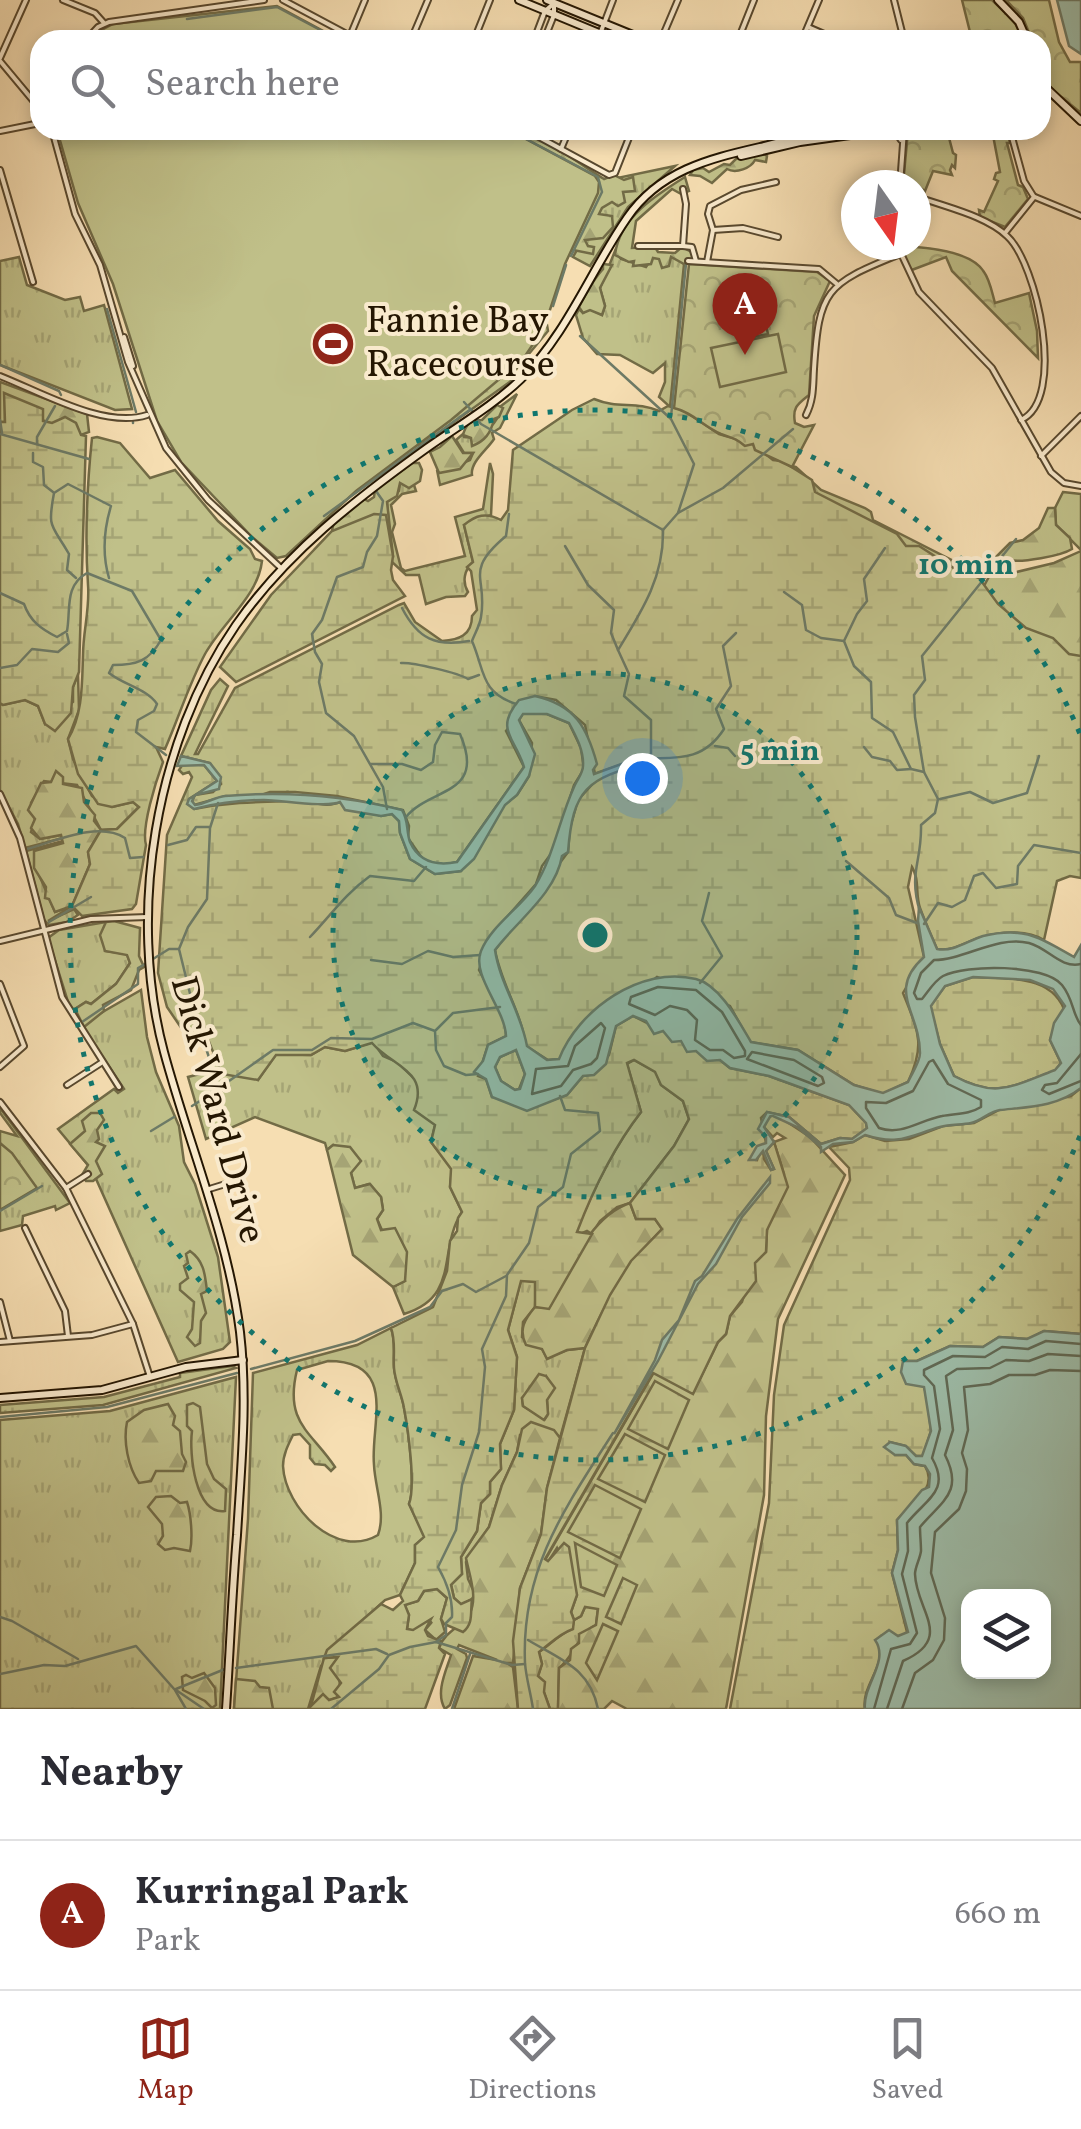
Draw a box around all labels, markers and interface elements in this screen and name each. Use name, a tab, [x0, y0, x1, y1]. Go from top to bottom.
search box	[30, 30, 1051, 140]
icon: search	[65, 58, 120, 113]
text: Search here	[145, 59, 340, 112]
north arrow	[841, 170, 931, 260]
pin: A	[712, 272, 778, 355]
place label: Fannie Bay Racecourse	[366, 296, 555, 393]
sports icon: Fannie Bay Racecourse	[310, 321, 356, 367]
text: 10 min	[918, 545, 1014, 587]
text: 5 min	[740, 731, 820, 773]
your location	[617, 753, 668, 804]
centre of rings	[577, 917, 613, 953]
street label: Dick Ward Drive	[155, 971, 277, 1249]
map controls	[961, 1589, 1051, 1679]
button: layers	[961, 1589, 1051, 1679]
text: Nearby	[40, 1745, 183, 1804]
text: Kurringal Park	[135, 1867, 409, 1920]
text: A	[61, 1893, 84, 1937]
text: 660 m	[955, 1893, 1041, 1937]
text: Park	[135, 1920, 200, 1964]
tab: Map	[137, 2011, 193, 2110]
tab: Directions	[468, 2011, 597, 2110]
tab: Saved	[871, 2011, 944, 2110]

